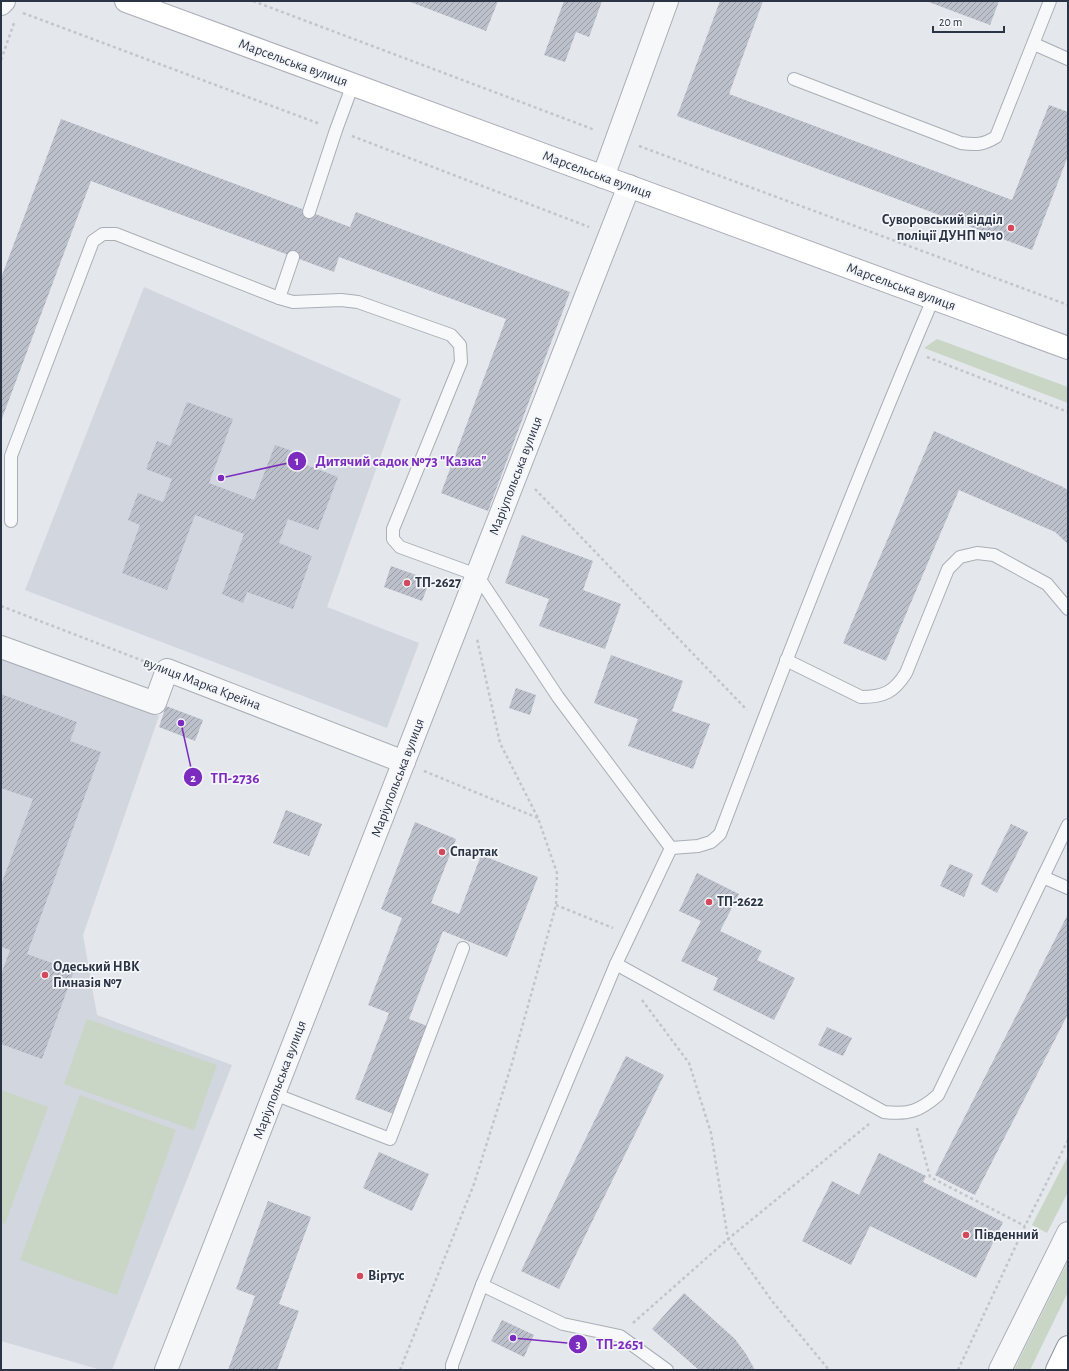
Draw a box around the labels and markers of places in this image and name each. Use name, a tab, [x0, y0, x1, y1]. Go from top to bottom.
place label: Суворовський відділ поліції ДУНП №10	[882, 213, 1003, 243]
marker: Суворовський відділ поліції ДУНП №10	[1006, 223, 1016, 233]
callout: Дитячий садок №73 "Казка"	[287, 447, 494, 474]
place label: ТП-2627	[415, 576, 461, 590]
marker: ТП-2627	[402, 578, 412, 588]
callout: ТП-2736	[183, 764, 268, 791]
place label: Спартак	[450, 845, 498, 859]
marker: Спартак	[437, 847, 447, 857]
place label: ТП-2622	[717, 895, 764, 909]
marker: ТП-2622	[704, 897, 714, 907]
place label: Одеський НВК Гімназія №7	[53, 960, 140, 990]
marker: Одеський НВК Гімназія №7	[40, 970, 50, 980]
place label: Пiвденний	[974, 1228, 1039, 1242]
marker: Пiвденний	[961, 1230, 971, 1240]
place label: Вiртус	[368, 1269, 405, 1283]
marker: Вiртус	[355, 1271, 365, 1281]
callout: ТП-2651	[568, 1330, 652, 1357]

